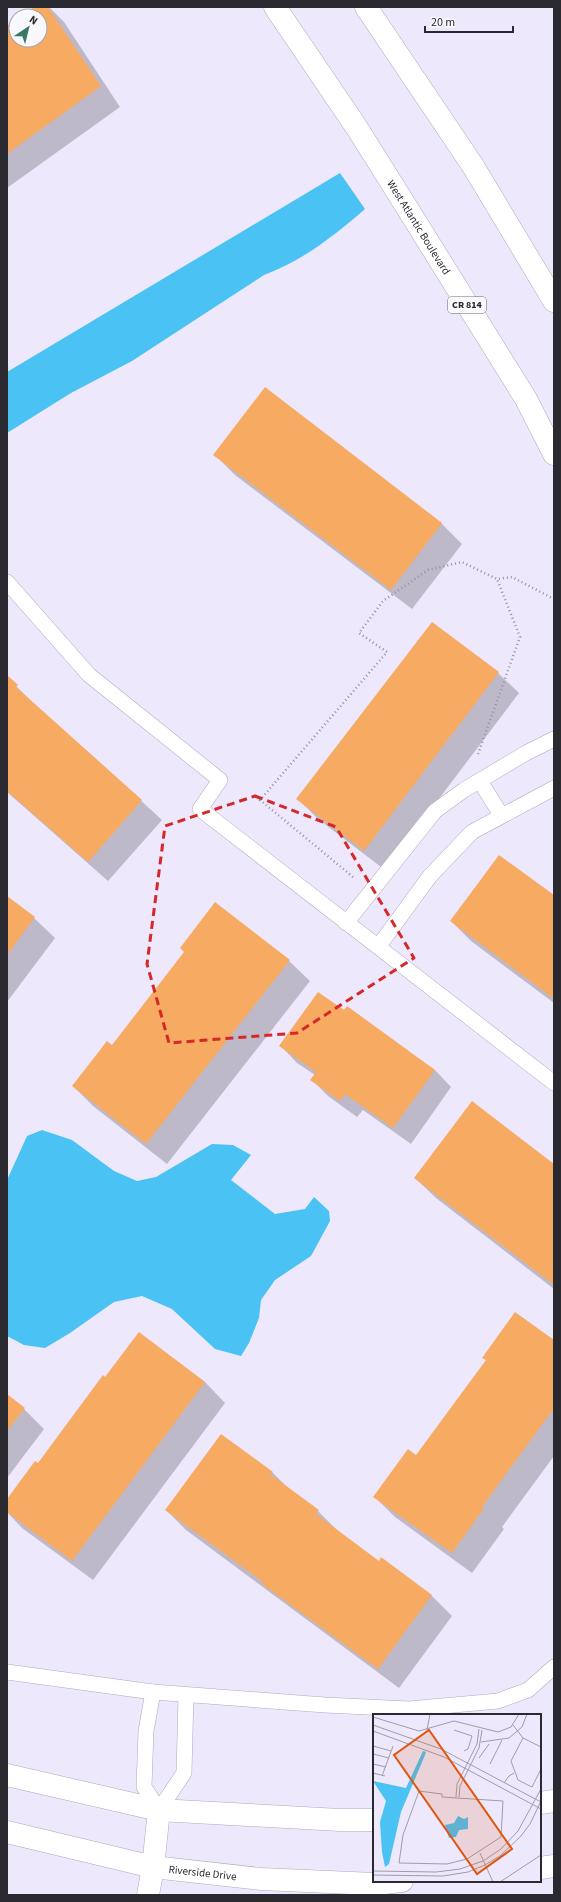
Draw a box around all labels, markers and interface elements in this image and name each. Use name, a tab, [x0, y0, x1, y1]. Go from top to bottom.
north arrow	[8, 8, 48, 48]
scale bar	[425, 8, 513, 34]
text: N	[26, 12, 41, 28]
text: 20 m	[431, 14, 455, 31]
street label: West Atlantic Boulevard	[384, 177, 454, 277]
road number: CR 814	[448, 297, 486, 313]
inset map	[373, 1714, 541, 1882]
street label: Riverside Drive	[168, 1861, 238, 1884]

